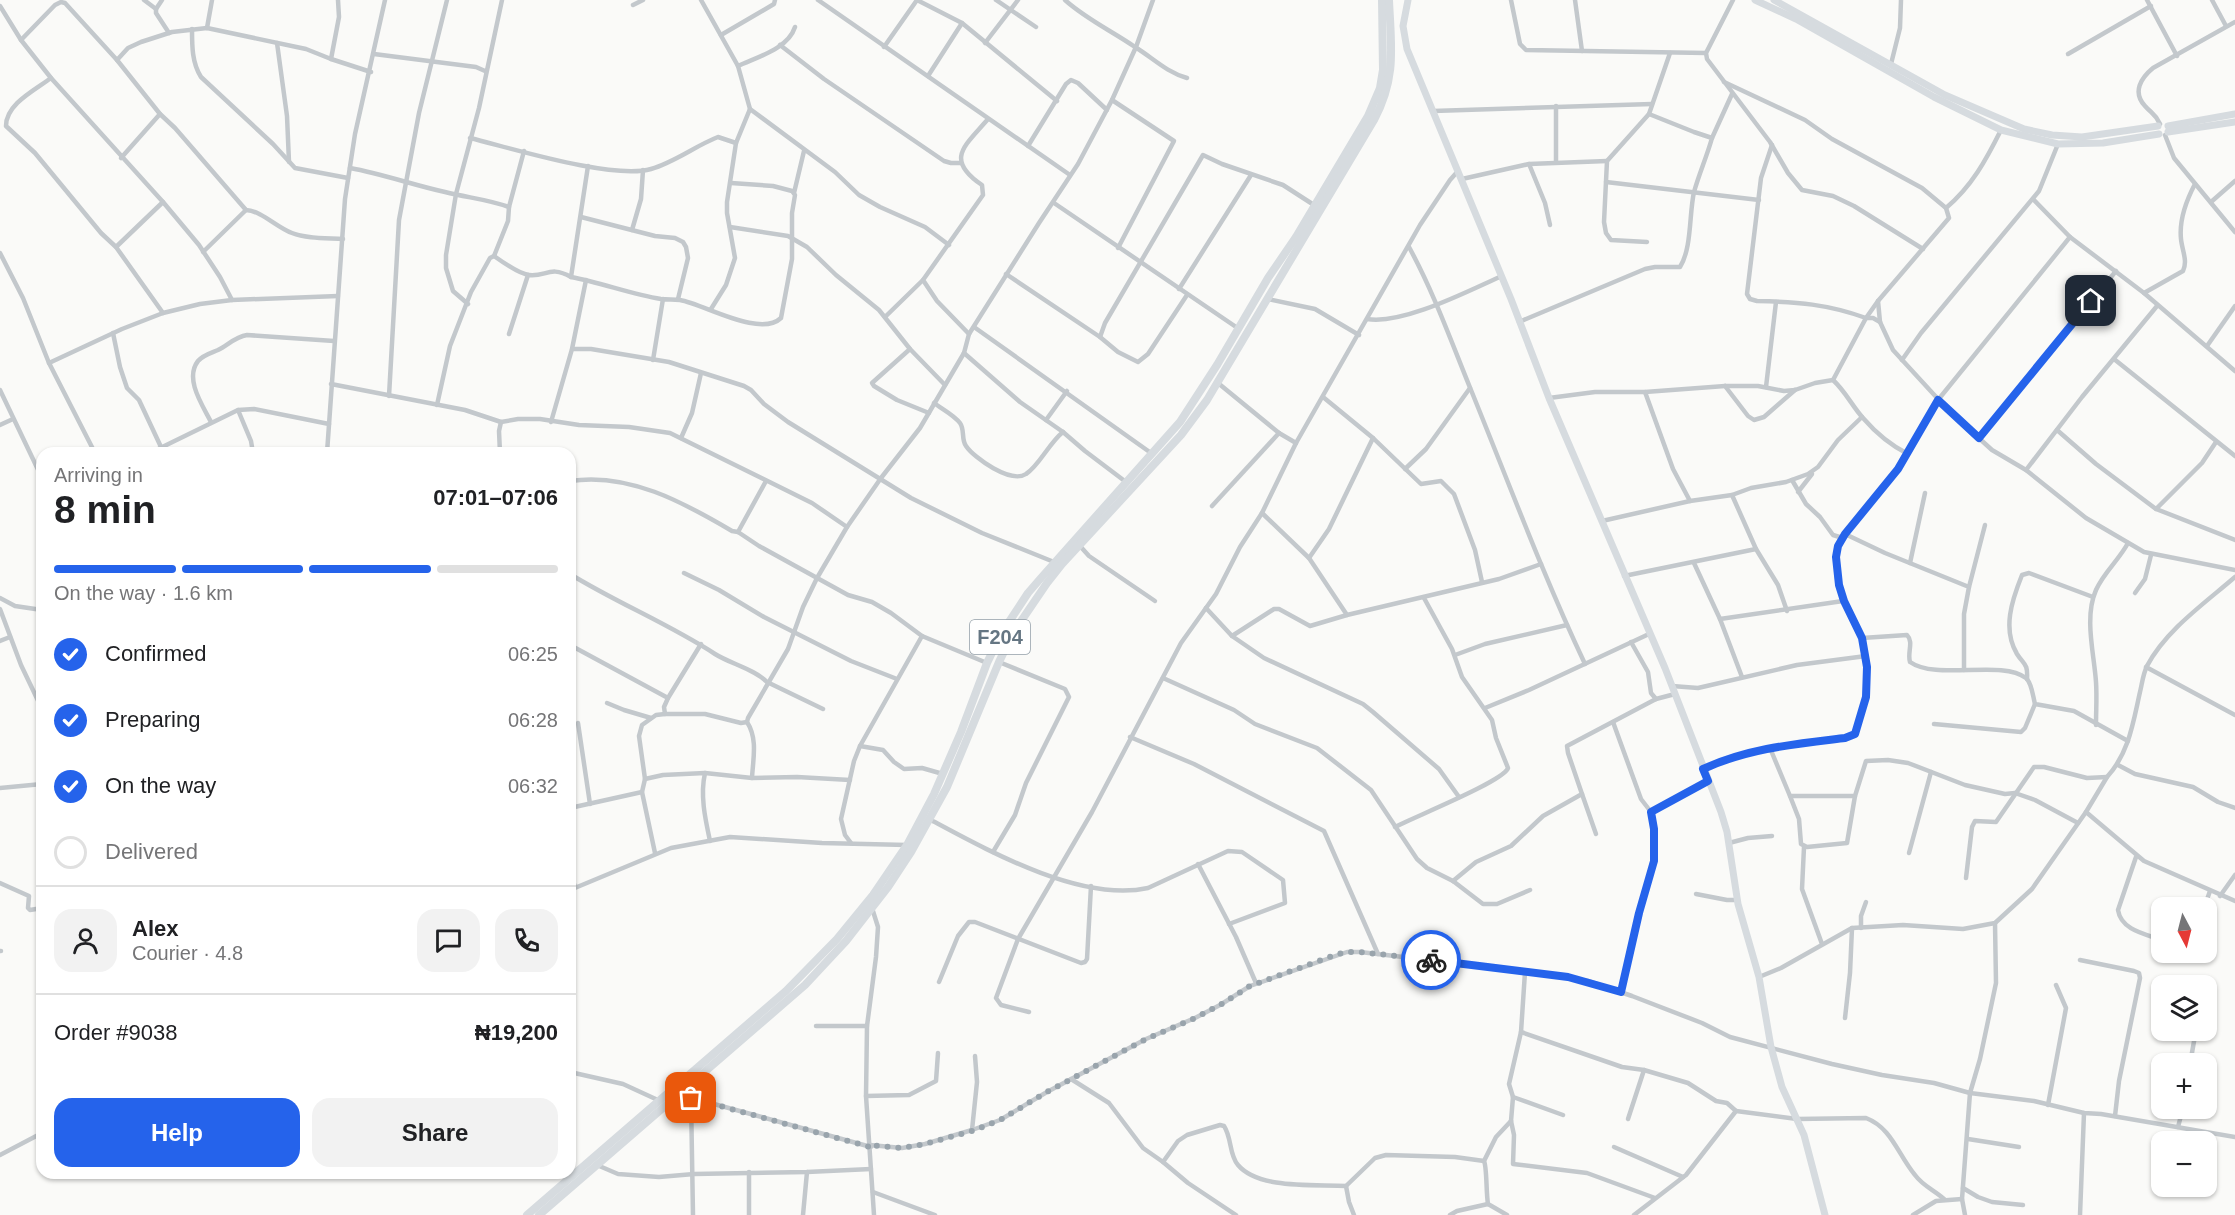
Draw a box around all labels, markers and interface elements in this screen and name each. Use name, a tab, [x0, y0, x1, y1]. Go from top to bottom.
pin	[2065, 275, 2116, 326]
icon: home	[2074, 284, 2107, 317]
text: Arriving in	[54, 464, 143, 486]
text: 07:01–07:06	[433, 485, 558, 510]
text: 8 min	[54, 488, 156, 531]
text: On the way · 1.6 km	[54, 582, 233, 604]
road number: F204	[970, 620, 1030, 654]
icon: check	[54, 638, 87, 671]
text: Confirmed	[105, 641, 206, 666]
text: 06:25	[508, 643, 558, 665]
icon: check	[54, 704, 87, 737]
text: Preparing	[105, 707, 200, 732]
text: 06:28	[508, 709, 558, 731]
icon: check	[54, 770, 87, 803]
text: On the way	[105, 773, 216, 798]
text: 06:32	[508, 775, 558, 797]
text: Delivered	[105, 839, 198, 864]
north arrow	[2151, 897, 2217, 963]
map controls	[2151, 897, 2217, 1197]
button: person	[54, 909, 117, 972]
button: chat	[417, 909, 480, 972]
button: phone	[495, 909, 558, 972]
text: Alex	[132, 916, 178, 941]
courier	[1401, 930, 1461, 990]
text: Courier · 4.8	[132, 942, 243, 964]
icon: bike	[1415, 944, 1448, 977]
button: layers	[2151, 975, 2217, 1041]
text: Order #9038	[54, 1020, 178, 1045]
text: ₦19,200	[475, 1020, 558, 1045]
button: +	[2151, 1053, 2217, 1119]
pin	[665, 1072, 716, 1123]
icon: bag	[674, 1081, 707, 1114]
button: Help	[54, 1098, 300, 1167]
button: Share	[312, 1098, 558, 1167]
button: −	[2151, 1131, 2217, 1197]

